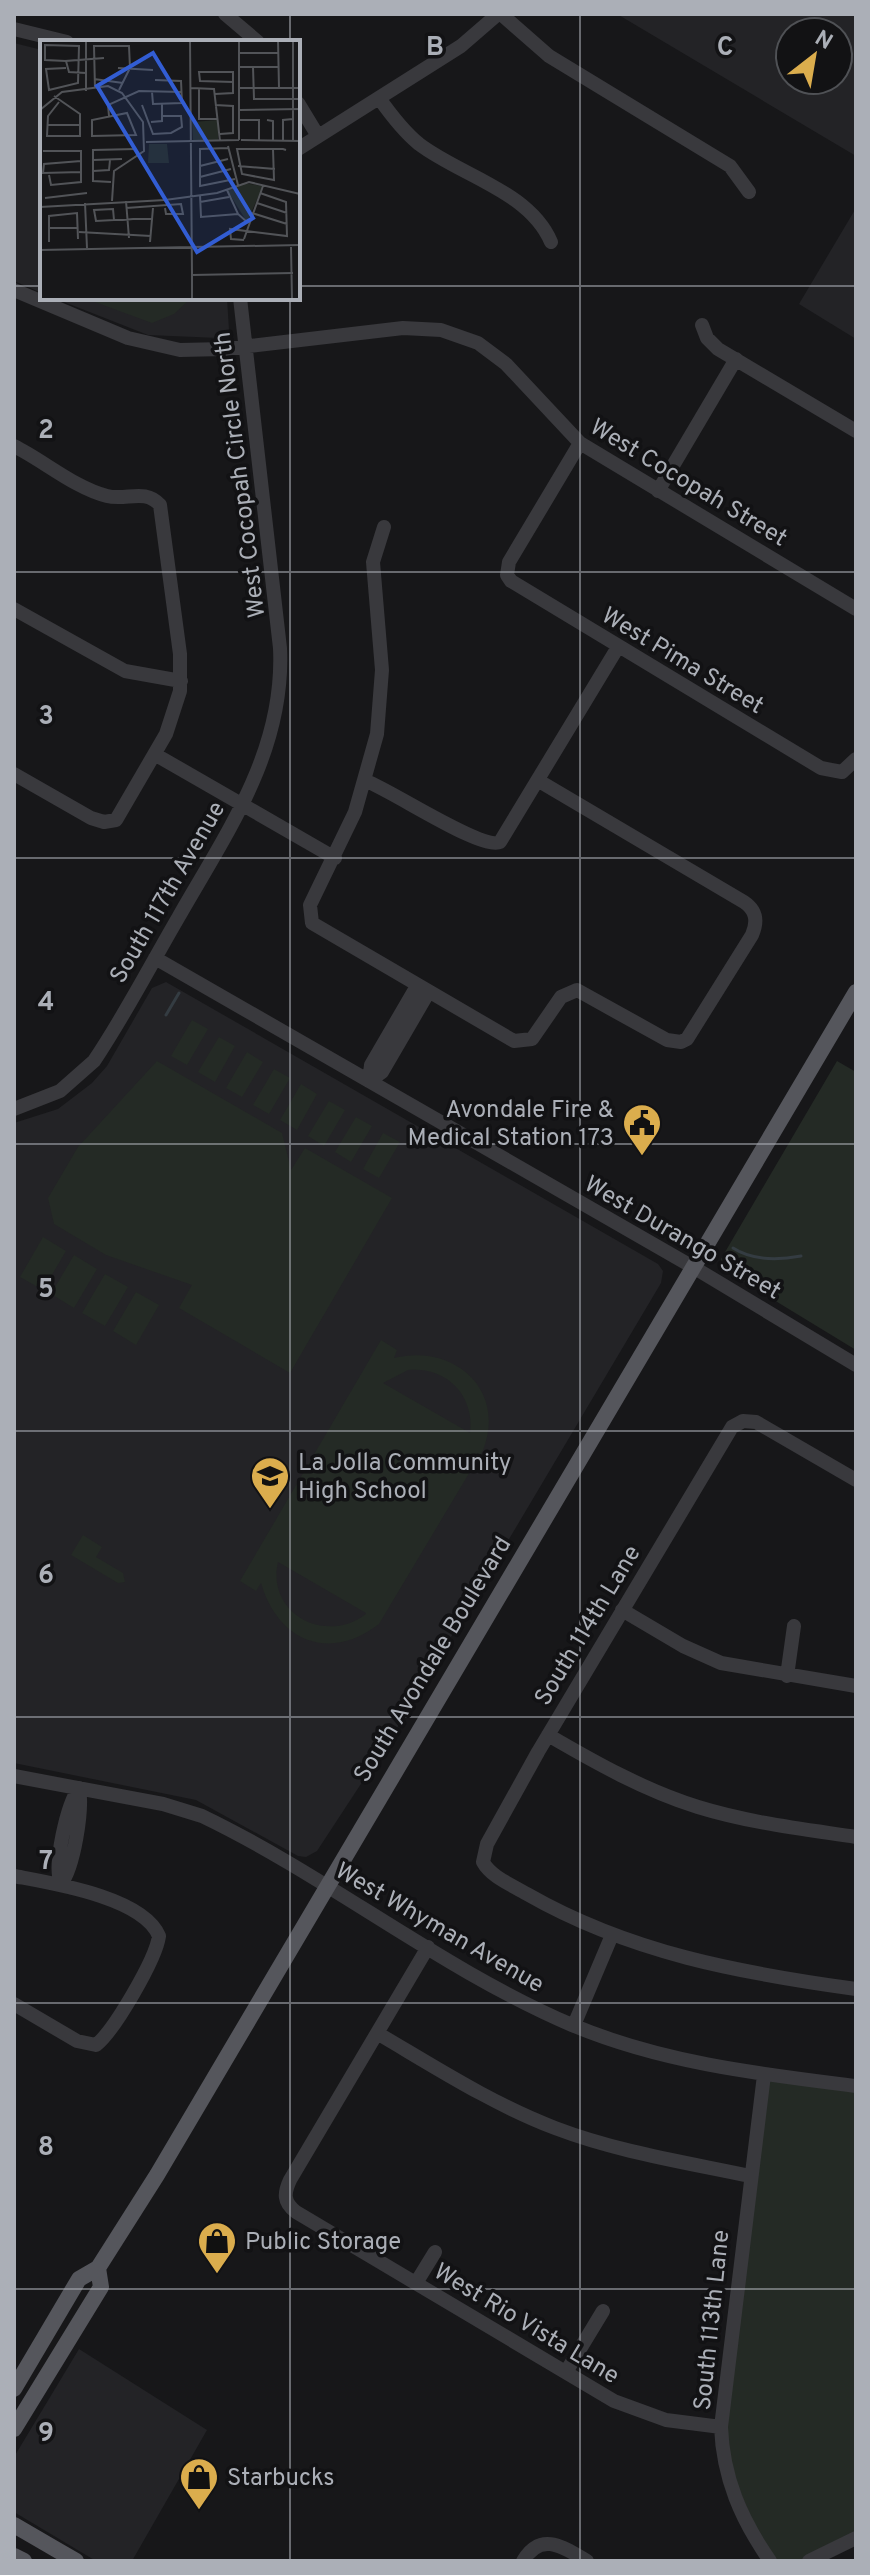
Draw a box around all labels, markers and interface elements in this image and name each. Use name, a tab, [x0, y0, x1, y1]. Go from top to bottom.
north arrow	[774, 16, 854, 96]
text: N	[809, 25, 837, 57]
text: B	[426, 32, 444, 65]
text: C	[717, 32, 733, 65]
inset map	[40, 40, 300, 300]
street label: West Cocopah Circle North	[209, 330, 273, 619]
street label: West Cocopah Street	[584, 413, 792, 554]
text: 2	[38, 415, 54, 448]
street label: West Pima Street	[595, 601, 769, 722]
text: 3	[38, 701, 54, 734]
street label: South 117th Avenue	[104, 797, 233, 989]
text: 4	[38, 987, 54, 1020]
place label: Avondale Fire & Medical Station 173	[408, 1096, 614, 1154]
public building icon: Avondale Fire & Medical Station 173	[621, 1102, 663, 1157]
street label: West Durango Street	[578, 1170, 786, 1307]
text: 5	[38, 1274, 54, 1307]
place label: La Jolla Community High School	[298, 1449, 512, 1507]
school or university icon: La Jolla Community High School	[249, 1455, 291, 1510]
street label: South Avondale Boulevard	[348, 1532, 519, 1788]
street label: South 114th Lane	[529, 1540, 648, 1712]
text: 6	[38, 1560, 54, 1593]
text: 7	[39, 1846, 53, 1879]
street label: West Whyman Avenue	[329, 1857, 549, 2001]
text: 8	[38, 2132, 54, 2165]
shop icon: Public Storage	[196, 2220, 238, 2275]
place label: Public Storage	[245, 2228, 401, 2258]
street label: South 113th Lane	[689, 2228, 737, 2412]
street label: West Rio Vista Lane	[428, 2257, 624, 2392]
text: 9	[38, 2418, 54, 2451]
shop icon: Starbucks	[178, 2456, 220, 2511]
place label: Starbucks	[227, 2464, 335, 2494]

